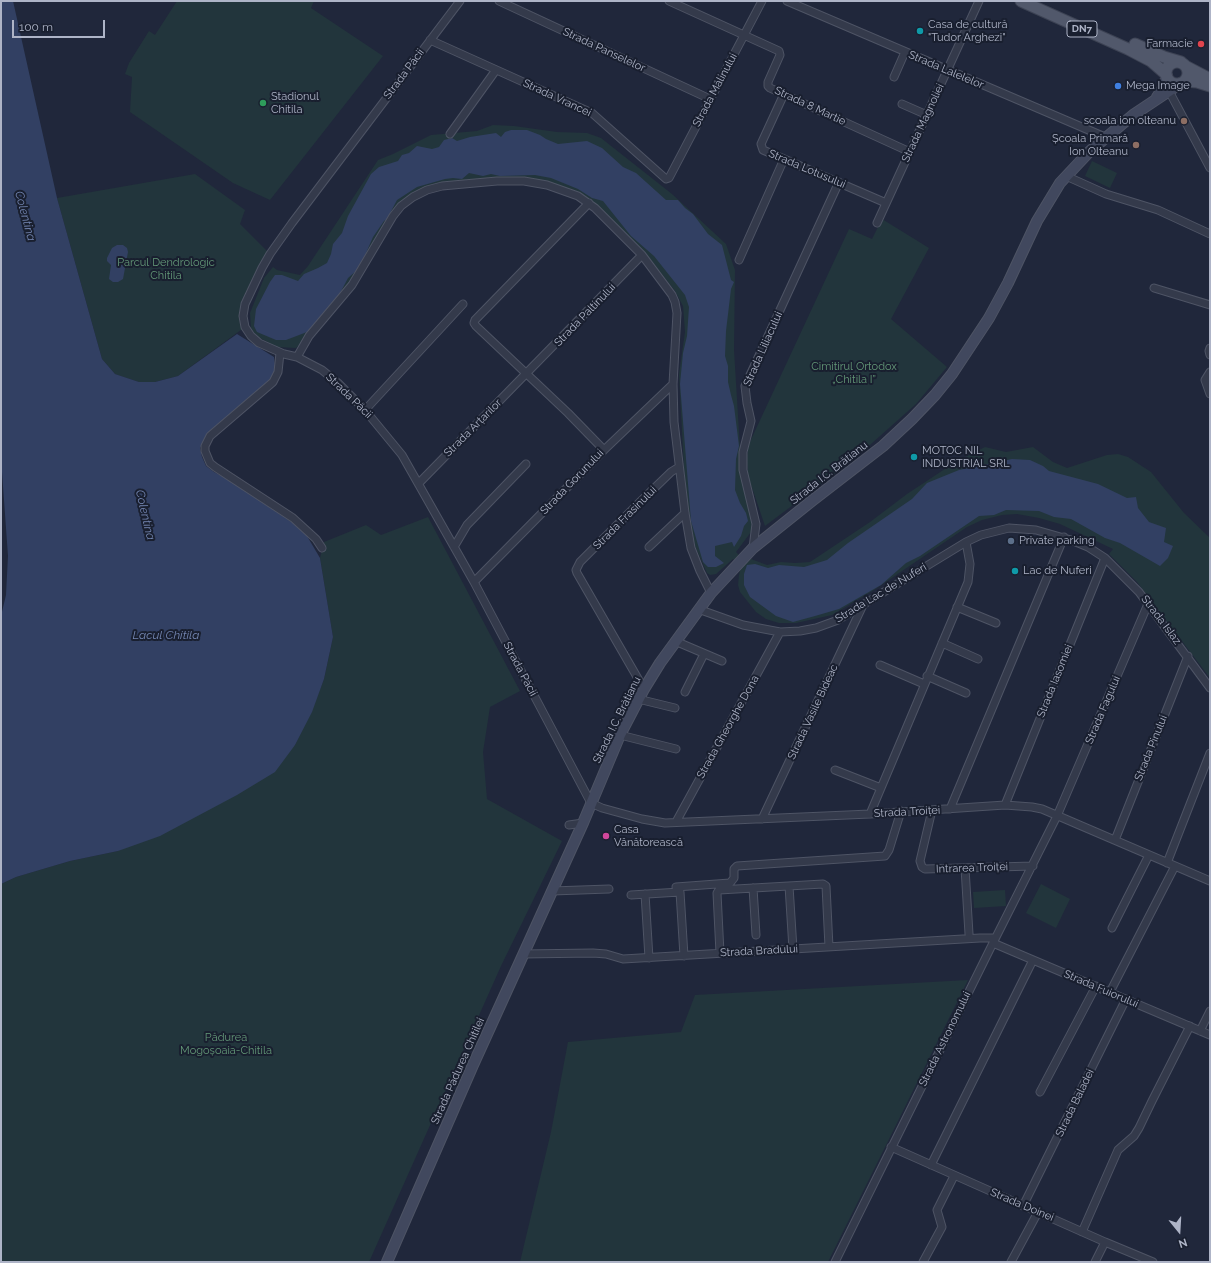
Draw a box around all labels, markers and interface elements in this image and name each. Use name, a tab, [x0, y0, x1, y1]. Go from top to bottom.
scale bar	[14, 12, 107, 38]
place label: Casa de cultură "Tudor Arghezi"	[928, 18, 1007, 44]
text: 100 m	[19, 20, 53, 34]
road number: DN7	[1067, 21, 1097, 37]
street label: Strada Panselelor	[561, 25, 647, 75]
marker: Casa de cultură "Tudor Arghezi"	[915, 26, 925, 36]
place label: Farmacie	[1146, 37, 1193, 51]
marker: Farmacie	[1196, 39, 1206, 49]
street label: Strada Păcii	[381, 46, 427, 102]
street label: Strada Lalelelor	[906, 48, 986, 92]
street label: Strada Mălinului	[690, 51, 740, 129]
street label: Strada Vrancei	[521, 76, 593, 120]
place label: Mega Image	[1126, 79, 1190, 93]
marker: Mega Image	[1113, 81, 1123, 91]
street label: Strada Magnoliei	[899, 82, 947, 164]
street label: Strada 8 Martie	[772, 84, 848, 128]
place label: Stadionul Chitila	[271, 90, 319, 116]
marker: Stadionul Chitila	[258, 98, 268, 108]
place label: scoala ion olteanu	[1084, 114, 1176, 128]
marker: scoala ion olteanu	[1179, 116, 1189, 126]
place label: Școala Primară Ion Olteanu	[1052, 132, 1128, 158]
marker: Școala Primară Ion Olteanu	[1131, 140, 1141, 150]
street label: Strada Lotusului	[766, 147, 848, 191]
water label: Colentina	[11, 189, 39, 243]
park label: Parcul Dendrologic Chitila	[117, 256, 215, 282]
street label: Strada Paltinului	[552, 281, 618, 349]
street label: Strada Liliacului	[741, 310, 785, 388]
park label: Cimitirul Ortodox „Chitila I”	[811, 360, 897, 386]
street label: Strada Păcii	[323, 371, 375, 421]
street label: Strada Arțarilor	[441, 396, 505, 460]
street label: Strada I.C. Brătianu	[788, 439, 870, 507]
place label: MOTOC NIL INDUSTRIAL SRL	[922, 444, 1010, 470]
street label: Strada Gorunului	[538, 447, 606, 517]
marker: MOTOC NIL INDUSTRIAL SRL	[909, 452, 919, 462]
street label: Strada Frasinului	[591, 484, 659, 552]
water label: Colentina	[132, 488, 158, 542]
place label: Private parking	[1019, 534, 1095, 548]
marker: Private parking	[1006, 536, 1016, 546]
street label: Strada Lac de Nuferi	[833, 560, 929, 626]
place label: Lac de Nuferi	[1023, 564, 1092, 578]
marker: Lac de Nuferi	[1010, 566, 1020, 576]
street label: Strada Islaz	[1138, 593, 1184, 647]
water label: Lacul Chitila	[133, 628, 199, 642]
street label: Strada Păcii	[500, 640, 540, 698]
street label: Strada Iasomiei	[1034, 643, 1076, 719]
street label: Strada Vasile Bideac	[785, 662, 841, 762]
street label: Strada Gheorghe Dona	[694, 673, 762, 781]
street label: Strada I.C. Brătianu	[590, 674, 644, 766]
street label: Strada Fagului	[1083, 674, 1123, 746]
street label: Strada Pinului	[1132, 713, 1170, 783]
street label: Strada Troiței	[873, 804, 941, 820]
place label: Casa Vânătorească	[614, 823, 683, 849]
marker: Casa Vânătorească	[601, 831, 611, 841]
street label: Intrarea Troiței	[936, 860, 1008, 876]
street label: Strada Bradului	[720, 942, 798, 960]
street label: Strada Fuiorului	[1062, 967, 1140, 1011]
street label: Strada Astronomului	[916, 989, 974, 1089]
street label: Strada Pădurea Chitilei	[429, 1016, 487, 1126]
park label: Pădurea Mogoșoaia-Chitila	[180, 1031, 272, 1057]
street label: Strada Baladei	[1053, 1067, 1097, 1139]
street label: Strada Doinei	[988, 1186, 1056, 1224]
north arrow	[1159, 1211, 1199, 1251]
text: N	[1177, 1235, 1189, 1250]

